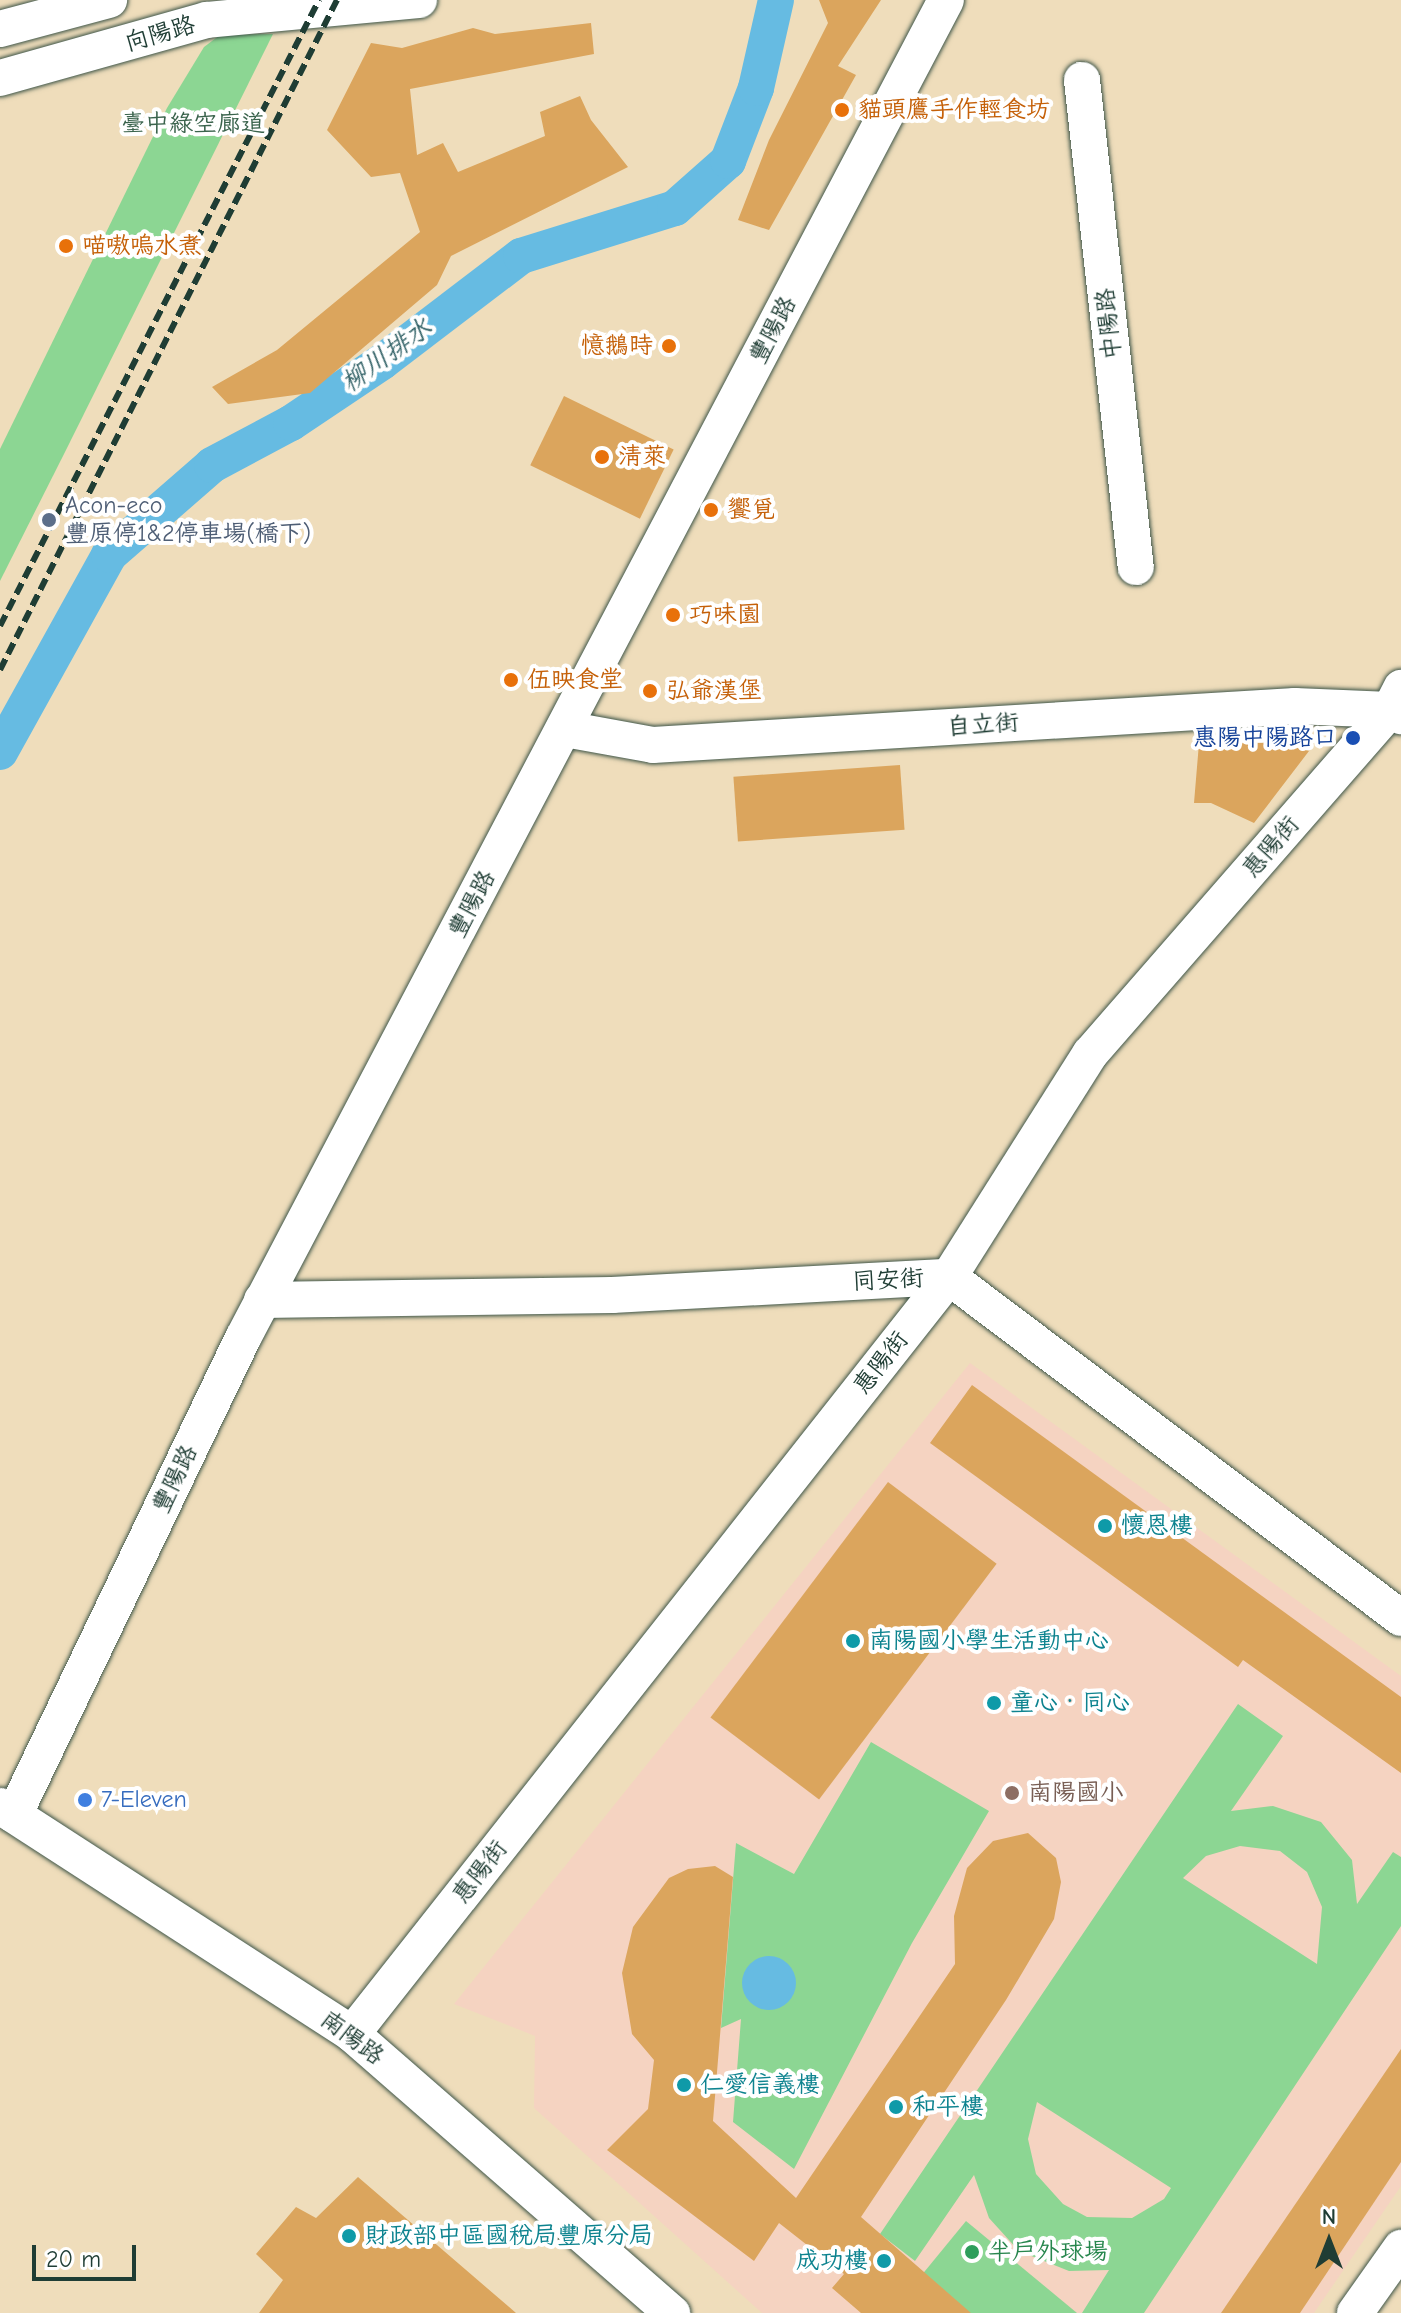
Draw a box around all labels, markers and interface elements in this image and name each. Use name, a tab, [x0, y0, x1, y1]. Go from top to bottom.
street label: 向陽路	[121, 10, 199, 58]
place label: 貓頭鷹手作輕食坊	[858, 96, 1050, 124]
marker: 貓頭鷹手作輕食坊	[833, 101, 851, 119]
park label: 臺中綠空廊道	[121, 110, 265, 138]
place label: 喵嗷嗚水煮	[82, 232, 202, 260]
marker: 喵嗷嗚水煮	[57, 237, 75, 255]
street label: 中陽路	[1091, 287, 1127, 361]
street label: 豐陽路	[743, 291, 803, 369]
water label: 柳川排水	[336, 313, 438, 399]
place label: 憶鵝時	[581, 332, 653, 360]
marker: 憶鵝時	[660, 337, 678, 355]
place label: 清萊	[618, 443, 666, 471]
marker: 清萊	[593, 448, 611, 466]
place label: Acon-eco 豐原停1&2停車場(橋下)	[65, 492, 311, 548]
place label: 饗覓	[727, 496, 775, 524]
marker: 饗覓	[702, 501, 720, 519]
marker: Acon-eco 豐原停1&2停車場(橋下)	[40, 511, 58, 529]
place label: 巧味園	[689, 601, 761, 629]
marker: 巧味園	[664, 606, 682, 624]
place label: 伍映食堂	[527, 666, 623, 694]
marker: 伍映食堂	[502, 671, 520, 689]
place label: 弘爺漢堡	[666, 677, 762, 705]
marker: 弘爺漢堡	[641, 682, 659, 700]
street label: 自立街	[946, 708, 1020, 742]
place label: 惠陽中陽路口	[1193, 724, 1337, 752]
marker: 惠陽中陽路口	[1344, 729, 1362, 747]
street label: 惠陽街	[1237, 810, 1305, 884]
street label: 豐陽路	[442, 865, 502, 943]
street label: 同安街	[851, 1264, 925, 1296]
street label: 惠陽街	[847, 1326, 915, 1400]
street label: 豐陽路	[146, 1440, 204, 1518]
place label: 懷恩樓	[1121, 1512, 1193, 1540]
marker: 懷恩樓	[1096, 1517, 1114, 1535]
place label: 南陽國小學生活動中心	[869, 1627, 1109, 1655]
marker: 南陽國小學生活動中心	[844, 1632, 862, 1650]
place label: 童心‧同心	[1010, 1689, 1130, 1717]
marker: 童心‧同心	[985, 1694, 1003, 1712]
place label: 南陽國小	[1028, 1779, 1124, 1807]
marker: 南陽國小	[1003, 1784, 1021, 1802]
place label: 7-Eleven	[101, 1786, 187, 1814]
marker: 7-Eleven	[76, 1791, 94, 1809]
street label: 惠陽街	[446, 1835, 514, 1909]
street label: 南陽路	[315, 2005, 389, 2071]
place label: 仁愛信義樓	[700, 2071, 820, 2099]
marker: 仁愛信義樓	[675, 2076, 693, 2094]
place label: 和平樓	[912, 2093, 984, 2121]
marker: 和平樓	[887, 2098, 905, 2116]
north arrow	[1289, 2201, 1369, 2281]
text: N	[1322, 2204, 1336, 2230]
place label: 財政部中區國稅局豐原分局	[365, 2222, 653, 2250]
marker: 財政部中區國稅局豐原分局	[340, 2227, 358, 2245]
scale bar	[36, 2229, 140, 2279]
place label: 半戶外球場	[988, 2238, 1108, 2266]
marker: 半戶外球場	[963, 2243, 981, 2261]
text: 20 m	[46, 2245, 101, 2273]
place label: 成功樓	[796, 2247, 868, 2275]
marker: 成功樓	[875, 2252, 893, 2270]

